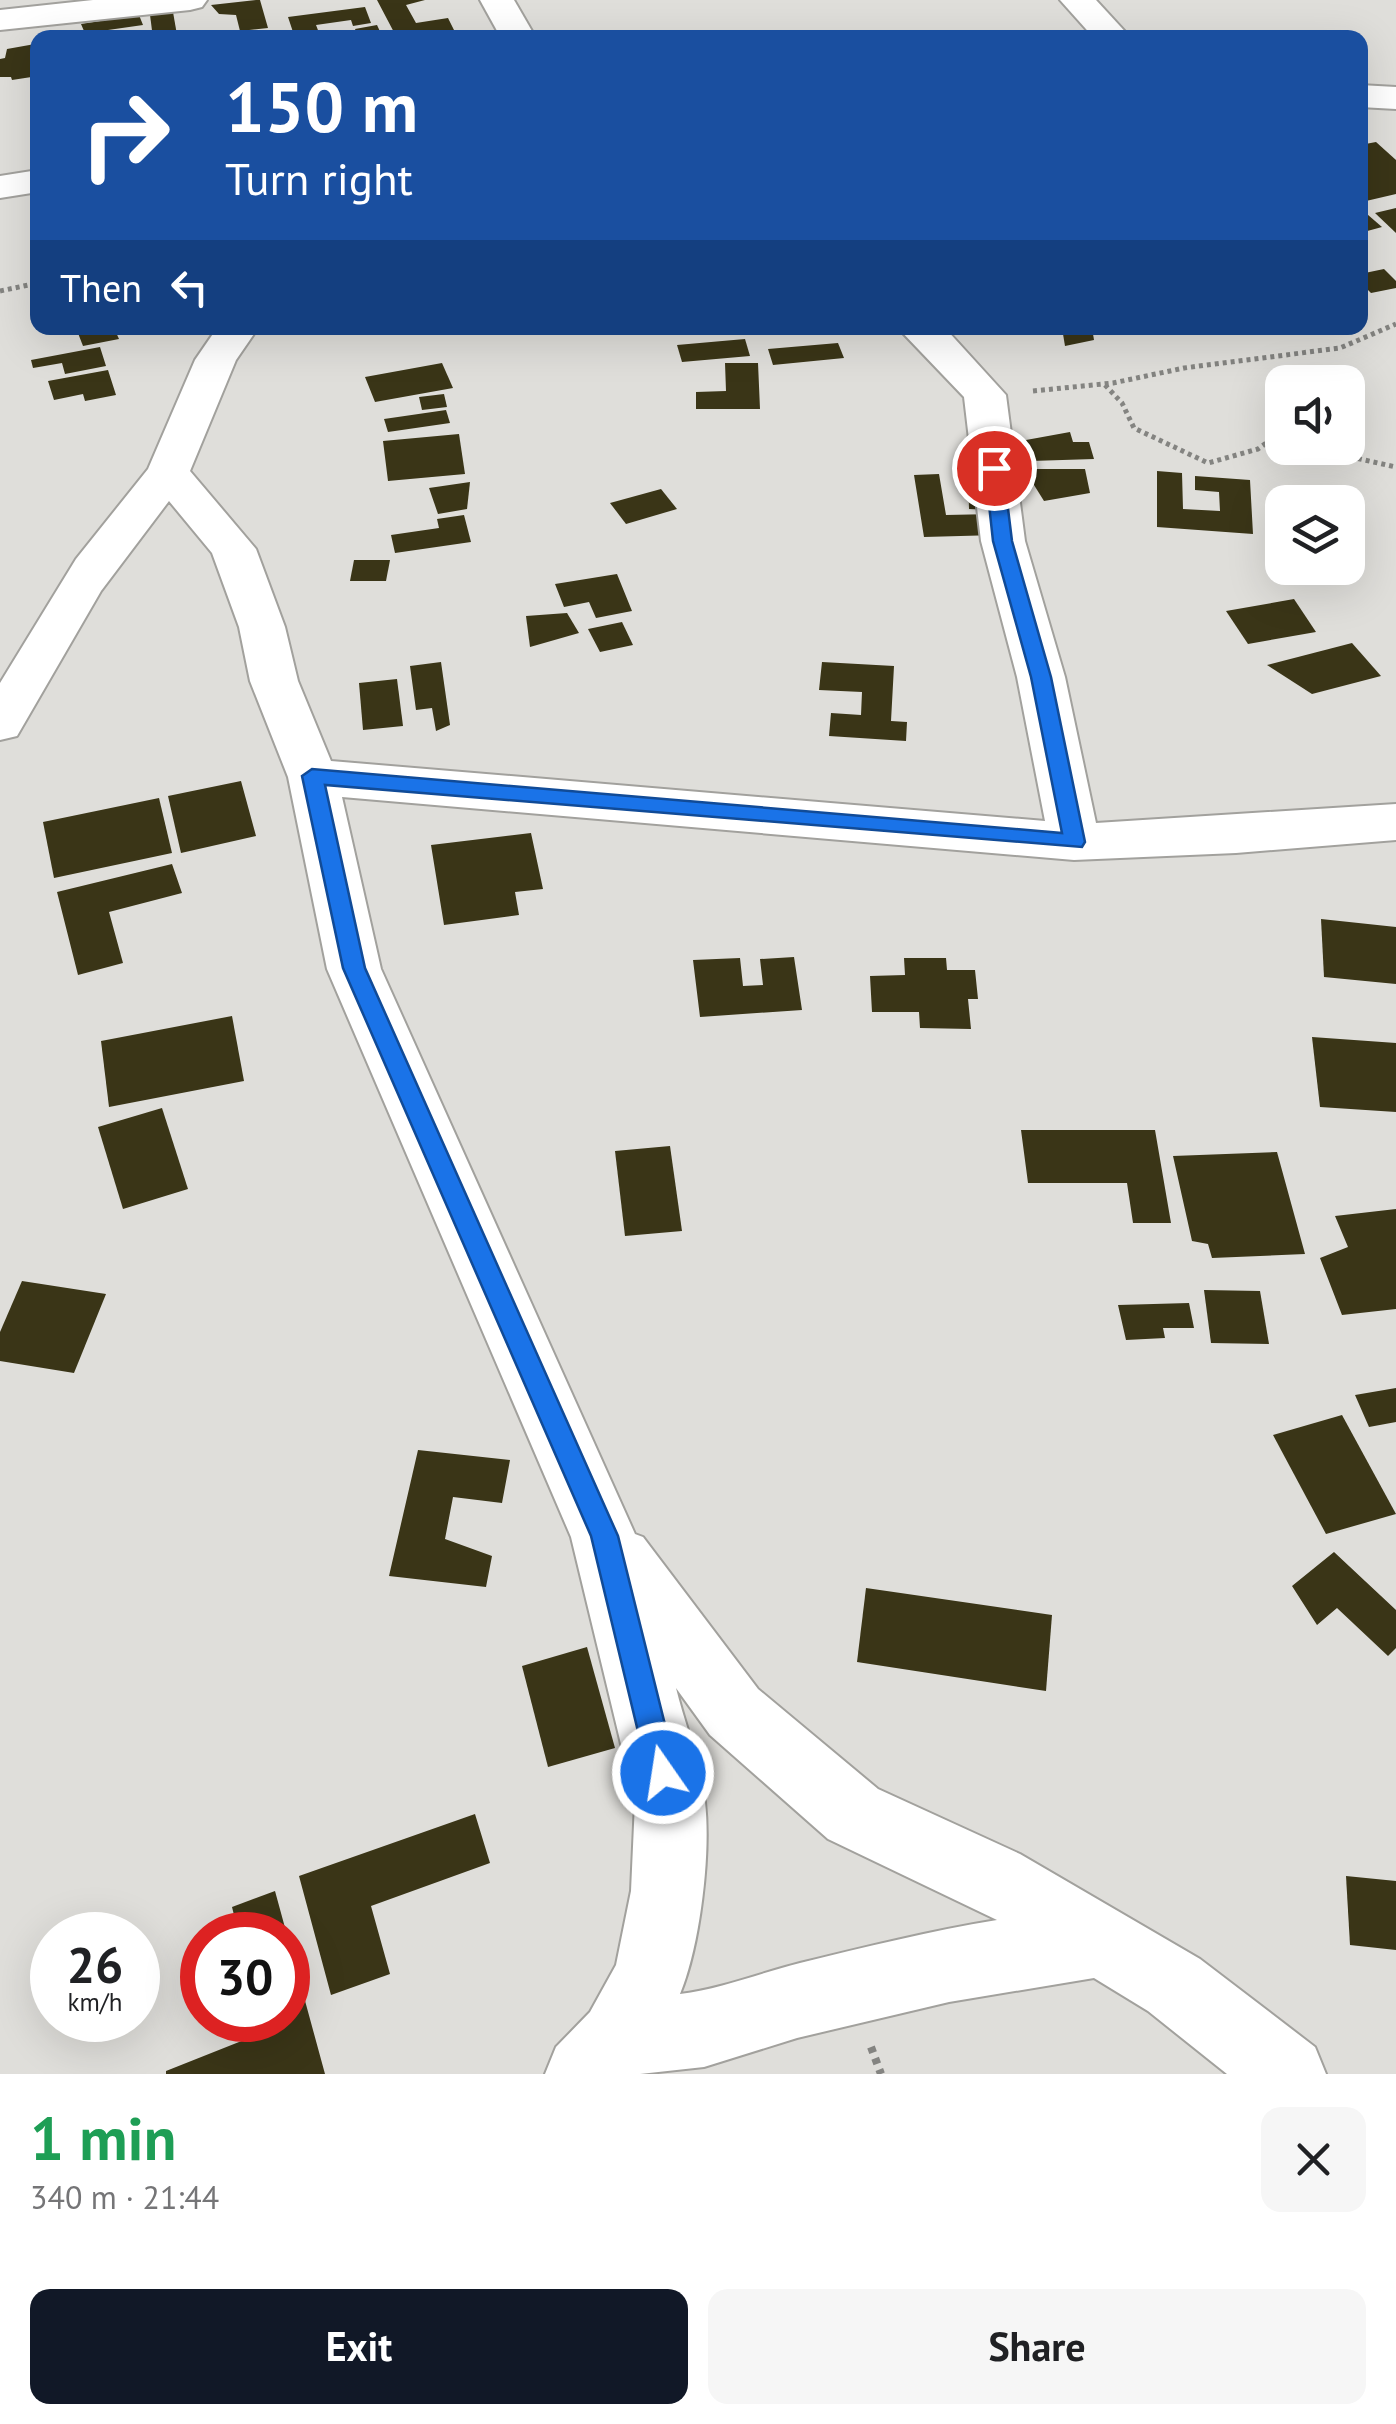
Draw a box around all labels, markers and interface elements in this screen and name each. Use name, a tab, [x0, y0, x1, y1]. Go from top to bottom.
text: 150 m	[225, 61, 418, 151]
icon: right	[60, 70, 190, 200]
text: Turn right	[225, 149, 413, 207]
icon: left	[162, 260, 217, 315]
text: Then	[60, 263, 142, 312]
map controls	[1265, 365, 1365, 585]
button: sound	[1265, 365, 1365, 465]
pin	[952, 426, 1037, 511]
icon: arrive	[967, 441, 1022, 496]
button: layers	[1265, 485, 1365, 585]
position arrow	[611, 1721, 715, 1825]
speed limit sign: 30	[180, 1912, 310, 2042]
text: 26	[67, 1932, 123, 1997]
text: km/h	[68, 1986, 122, 2018]
text: 1 min	[30, 2099, 176, 2177]
button: close	[1261, 2107, 1366, 2212]
text: 340 m · 21:44	[30, 2176, 219, 2218]
button: Exit	[30, 2289, 688, 2404]
button: Share	[708, 2289, 1366, 2404]

